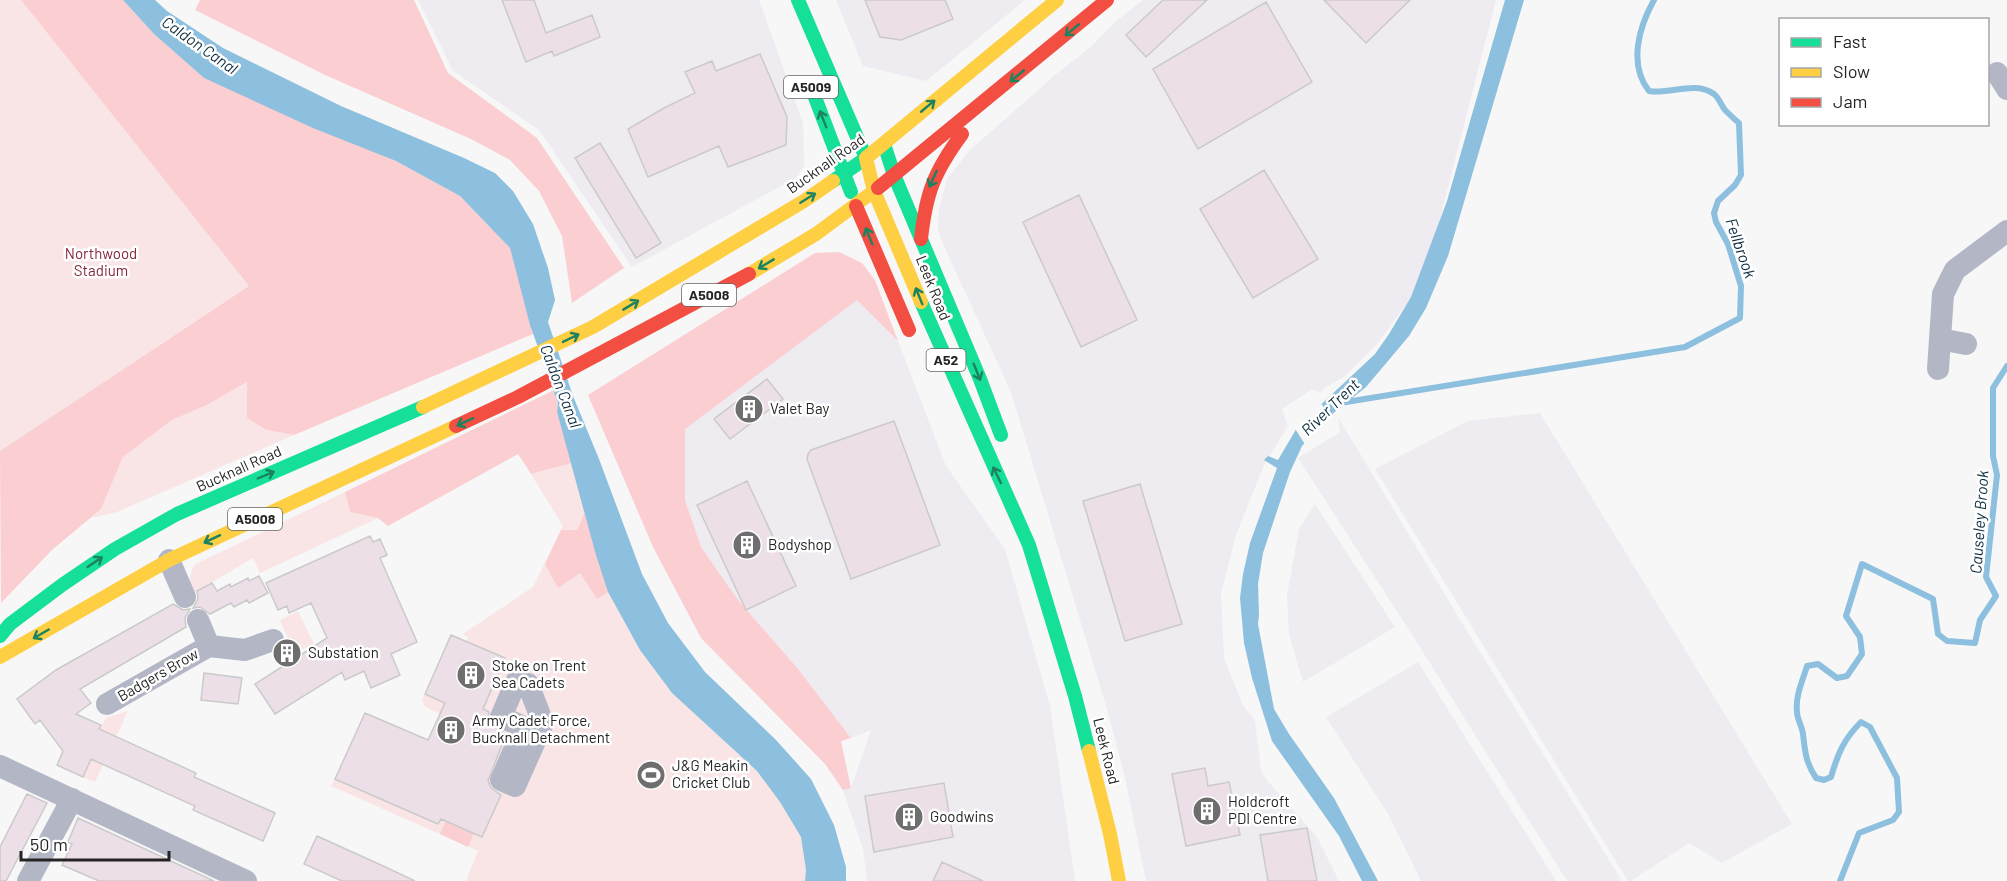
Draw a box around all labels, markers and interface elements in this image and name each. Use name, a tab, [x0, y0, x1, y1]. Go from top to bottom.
water label: Caldon Canal	[159, 12, 242, 78]
legend	[1779, 18, 1989, 126]
one-way arrow	[1065, 23, 1080, 37]
text: Fast	[1833, 30, 1867, 52]
text: Slow	[1833, 60, 1870, 82]
one-way arrow	[1009, 69, 1025, 82]
road number: A5009	[784, 76, 838, 98]
text: Jam	[1833, 90, 1867, 112]
one-way arrow	[920, 99, 935, 113]
one-way arrow	[817, 110, 828, 129]
street label: Bucknall Road	[783, 130, 868, 197]
one-way arrow	[927, 169, 938, 187]
one-way arrow	[799, 192, 816, 204]
water label: Fellbrook	[1722, 215, 1761, 281]
one-way arrow	[863, 228, 874, 246]
park label: Northwood Stadium	[65, 244, 137, 279]
street label: Leek Road	[913, 253, 955, 323]
one-way arrow	[758, 259, 775, 271]
road number: A5008	[682, 284, 736, 306]
one-way arrow	[913, 287, 924, 306]
one-way arrow	[622, 298, 639, 310]
one-way arrow	[562, 332, 580, 343]
water label: Caldon Canal	[537, 341, 586, 431]
road number: A52	[926, 349, 966, 371]
one-way arrow	[972, 362, 983, 380]
water label: River Trent	[1297, 374, 1363, 439]
building icon: Valet Bay	[733, 393, 765, 425]
place label: Valet Bay	[770, 399, 829, 417]
one-way arrow	[456, 416, 474, 428]
street label: Bucknall Road	[193, 441, 284, 495]
one-way arrow	[990, 466, 1002, 484]
one-way arrow	[256, 469, 274, 480]
water label: Causeley Brook	[1965, 469, 1992, 574]
road number: A5008	[228, 508, 282, 530]
building icon: Bodyshop	[731, 529, 763, 561]
one-way arrow	[203, 534, 221, 546]
place label: Bodyshop	[768, 535, 832, 553]
one-way arrow	[86, 556, 103, 568]
one-way arrow	[33, 628, 50, 640]
building icon: Substation	[271, 637, 303, 669]
place label: Substation	[308, 643, 379, 661]
street label: Badgers Brow	[114, 644, 201, 705]
place label: Stoke on Trent Sea Cadets	[492, 656, 586, 691]
building icon: Stoke on Trent Sea Cadets	[455, 659, 487, 691]
place label: Army Cadet Force, Bucknall Detachment	[472, 711, 610, 746]
building icon: Army Cadet Force, Bucknall Detachment	[435, 714, 467, 746]
street label: Leek Road	[1090, 715, 1124, 786]
place label: J&G Meakin Cricket Club	[672, 756, 751, 791]
sports icon: J&G Meakin Cricket Club	[635, 759, 667, 791]
place label: Holdcroft PDI Centre	[1228, 792, 1297, 827]
building icon: Holdcroft PDI Centre	[1191, 795, 1223, 827]
building icon: Goodwins	[893, 801, 925, 833]
place label: Goodwins	[930, 807, 994, 825]
scale bar	[21, 824, 170, 862]
text: 50 m	[30, 833, 68, 855]

